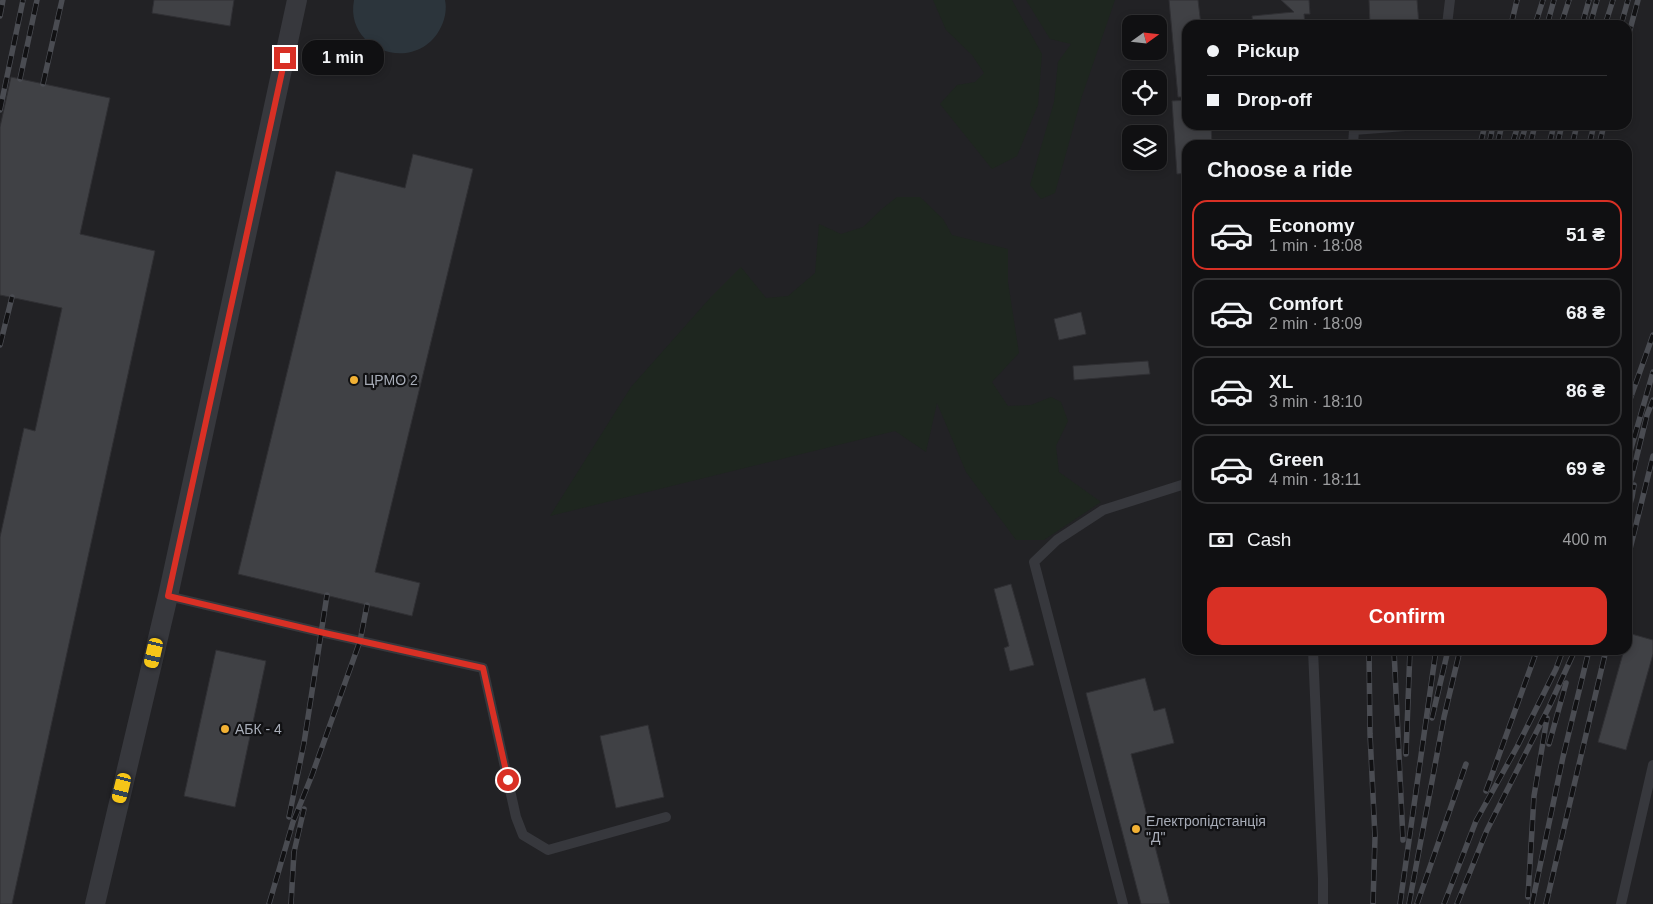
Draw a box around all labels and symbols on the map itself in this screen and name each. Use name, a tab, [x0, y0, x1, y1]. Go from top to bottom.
north arrow	[1122, 15, 1168, 60]
callout: 1 min	[302, 40, 385, 76]
route end	[274, 47, 296, 69]
place label: ЦРМО 2	[364, 372, 418, 388]
marker: ЦРМО 2	[348, 374, 360, 386]
car	[143, 637, 164, 669]
place label: АБК - 4	[235, 721, 282, 737]
marker: АБК - 4	[219, 723, 231, 735]
route start	[497, 769, 519, 791]
car	[111, 772, 132, 804]
place label: Електропідстанція "Д"	[1146, 813, 1266, 845]
marker: Електропідстанція "Д"	[1130, 823, 1142, 835]

